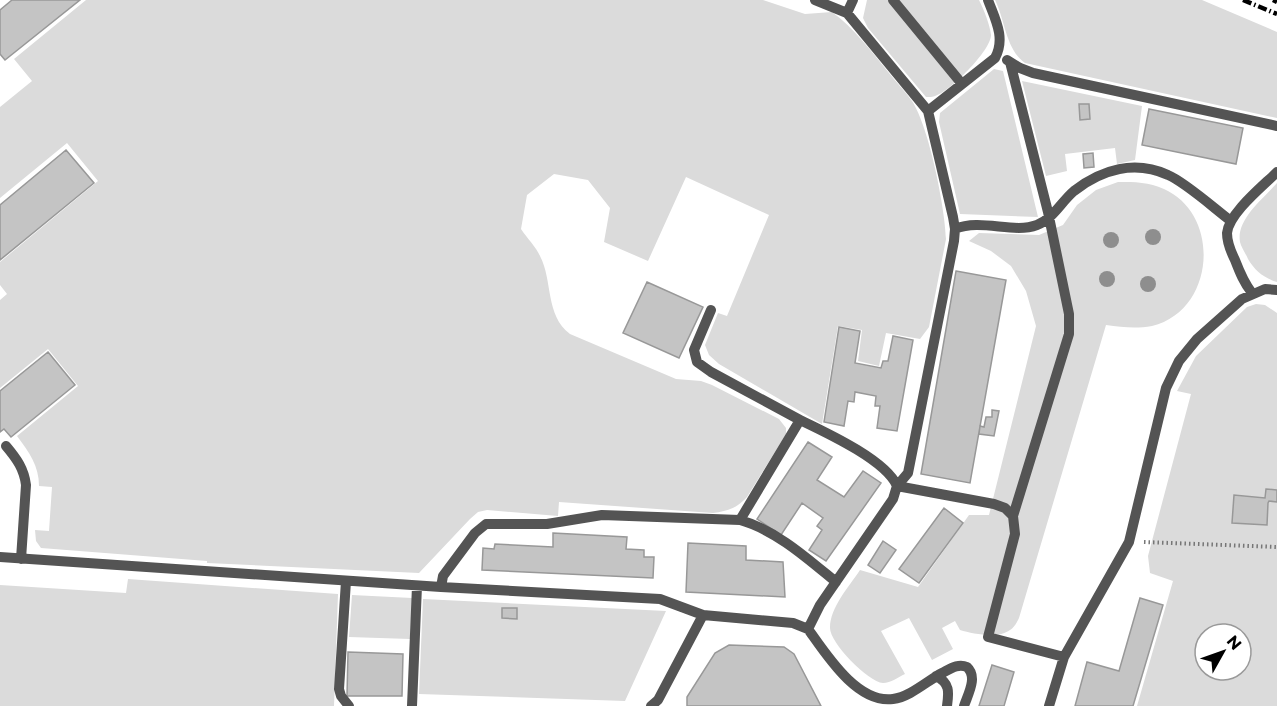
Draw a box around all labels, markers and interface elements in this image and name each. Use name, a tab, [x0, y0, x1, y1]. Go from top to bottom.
north arrow	[1193, 622, 1253, 682]
text: N	[1223, 632, 1246, 654]

